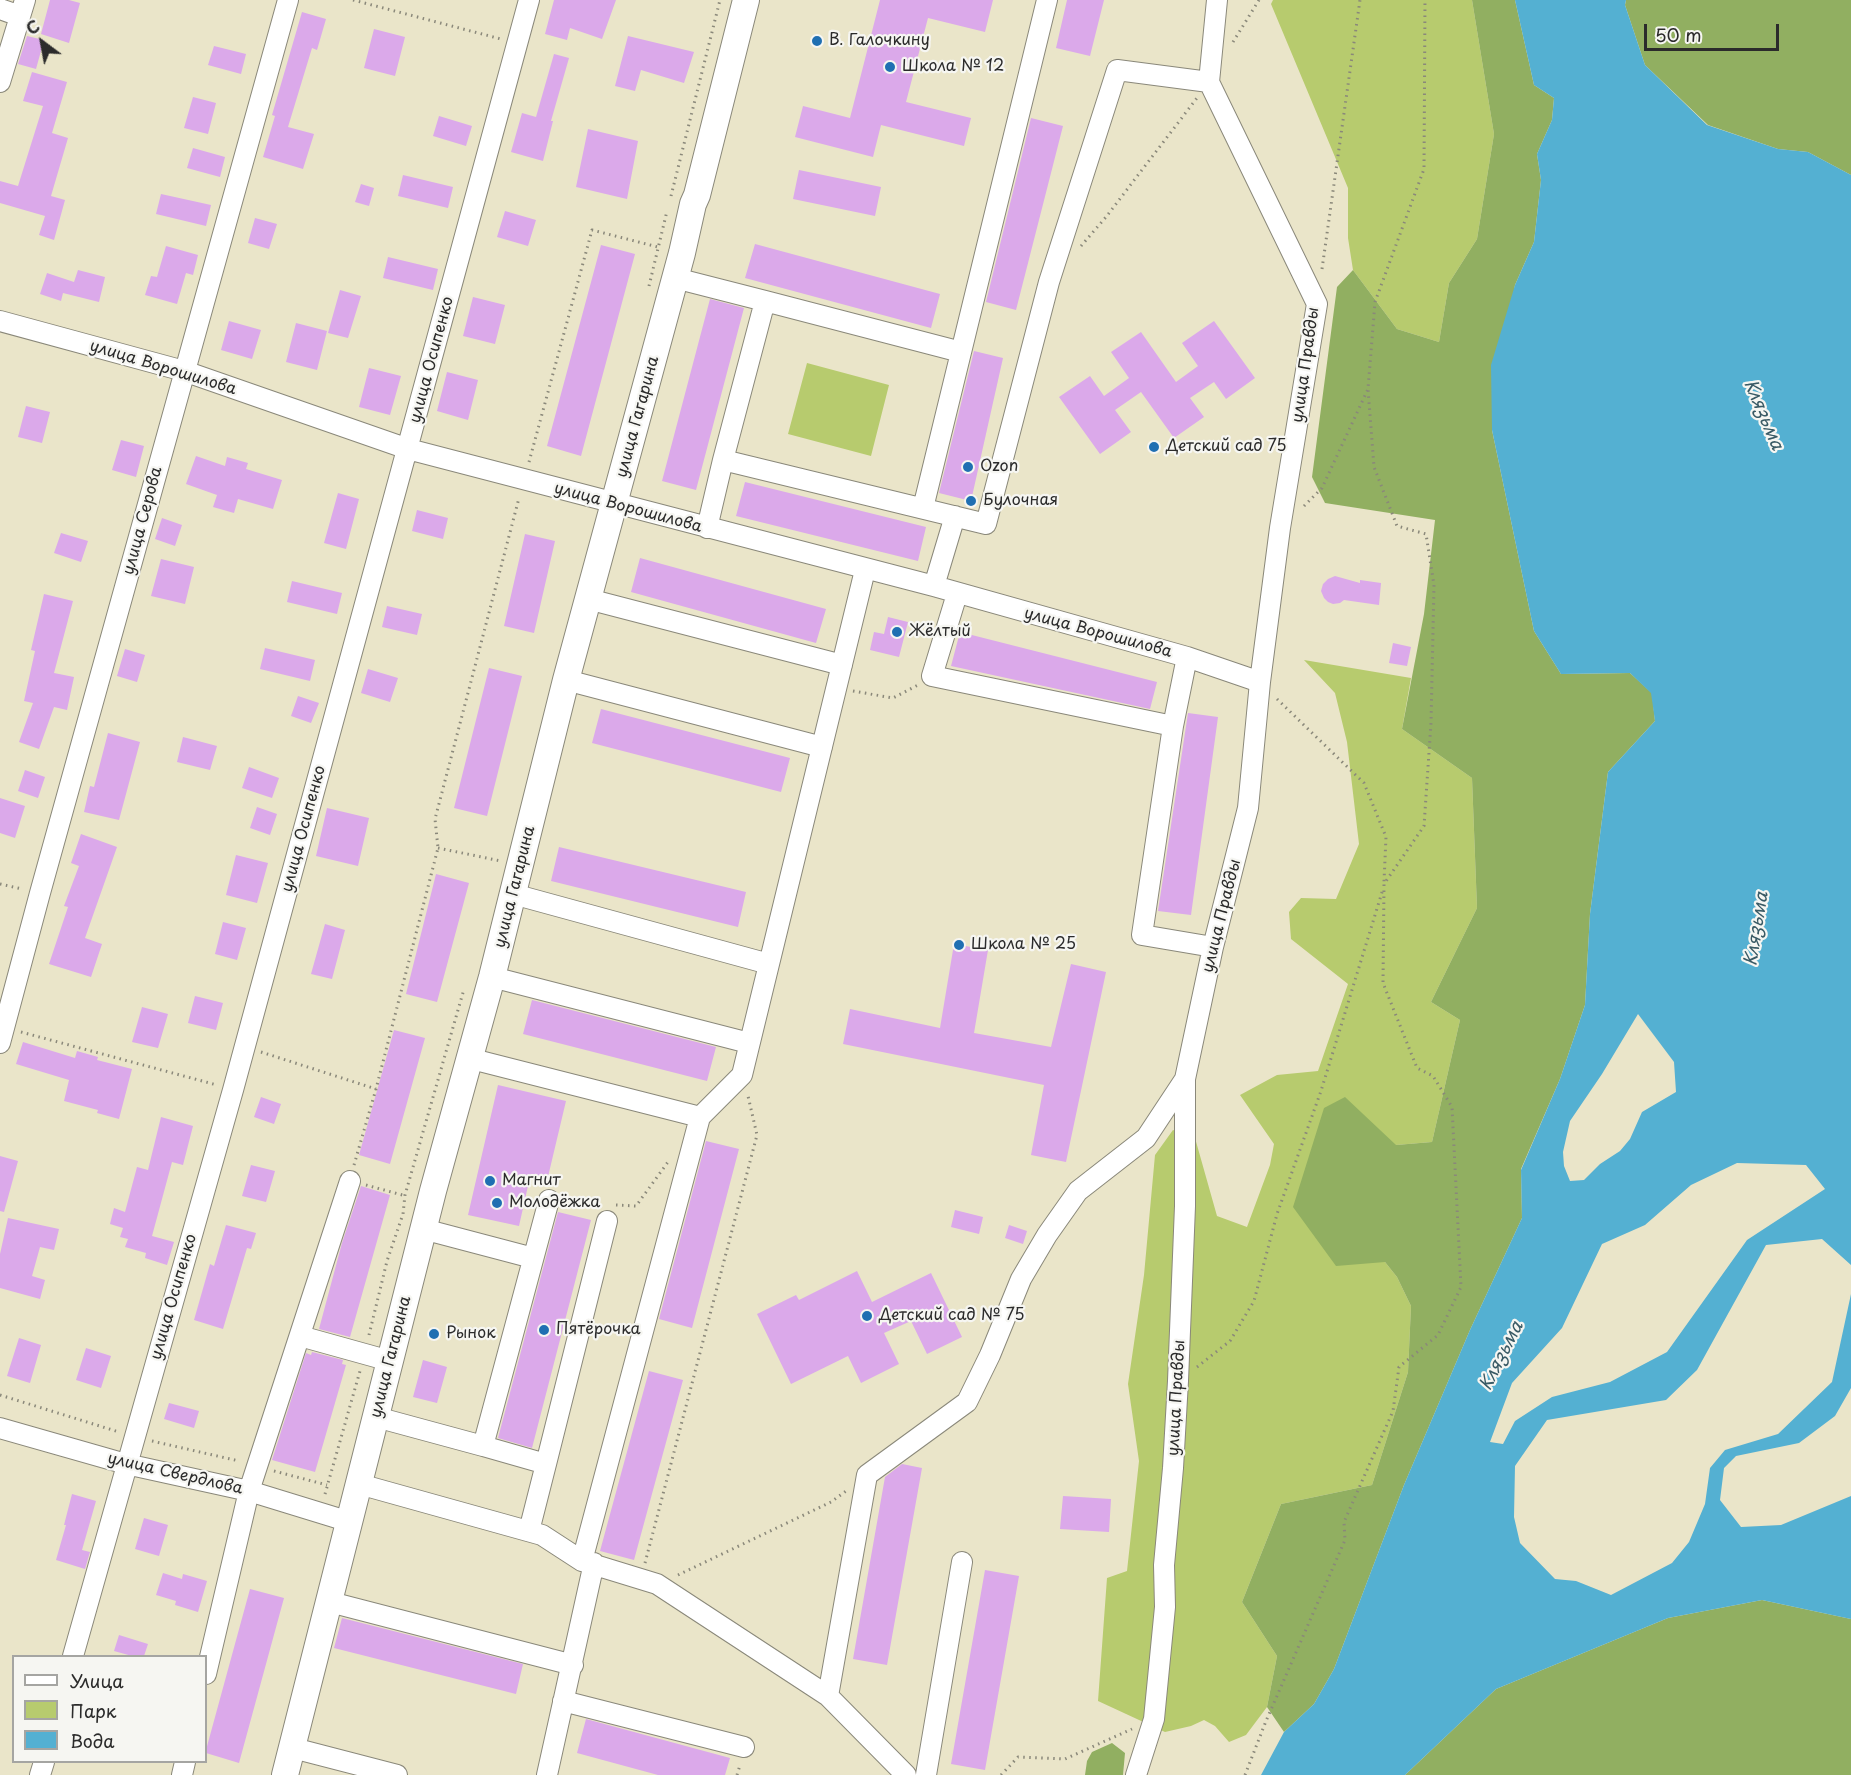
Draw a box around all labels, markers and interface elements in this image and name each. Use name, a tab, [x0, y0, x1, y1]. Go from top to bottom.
north arrow	[12, 12, 72, 72]
scale bar	[1647, 12, 1782, 50]
text: С	[21, 13, 44, 40]
text: 50 m	[1655, 21, 1702, 48]
place label: В. Галочкину	[829, 31, 930, 51]
marker: В. Галочкину	[810, 34, 824, 48]
place label: Школа № 12	[902, 57, 1004, 77]
marker: Школа № 12	[883, 60, 897, 74]
street label: улица Осипенко	[406, 295, 458, 425]
street label: улица Правды	[1288, 306, 1324, 424]
street label: улица Ворошилова	[87, 337, 239, 399]
street label: улица Гагарина	[613, 354, 663, 480]
water label: Клязьма	[1738, 376, 1788, 454]
place label: Детский сад 75	[1166, 437, 1287, 457]
marker: Детский сад 75	[1147, 440, 1161, 454]
place label: Ozon	[980, 457, 1018, 477]
marker: Ozon	[961, 460, 975, 474]
street label: улица Серова	[119, 465, 167, 577]
street label: улица Ворошилова	[552, 479, 704, 537]
place label: Булочная	[983, 491, 1058, 511]
marker: Булочная	[964, 494, 978, 508]
street label: улица Ворошилова	[1022, 604, 1174, 662]
place label: Жёлтый	[909, 622, 971, 642]
marker: Жёлтый	[890, 625, 904, 639]
street label: улица Осипенко	[278, 764, 330, 894]
street label: улица Гагарина	[491, 824, 539, 950]
street label: улица Правды	[1199, 857, 1245, 975]
water label: Клязьма	[1741, 891, 1773, 967]
place label: Школа № 25	[971, 935, 1076, 955]
marker: Школа № 25	[952, 938, 966, 952]
place label: Магнит	[502, 1171, 561, 1191]
marker: Магнит	[483, 1174, 497, 1188]
place label: Молодёжка	[509, 1193, 600, 1213]
marker: Молодёжка	[490, 1196, 504, 1210]
street label: улица Осипенко	[147, 1232, 201, 1362]
street label: улица Гагарина	[367, 1294, 415, 1420]
place label: Детский сад № 75	[879, 1306, 1024, 1326]
marker: Детский сад № 75	[860, 1309, 874, 1323]
water label: Клязьма	[1475, 1318, 1529, 1394]
place label: Пятёрочка	[556, 1320, 641, 1340]
marker: Пятёрочка	[537, 1323, 551, 1337]
place label: Рынок	[446, 1324, 496, 1344]
marker: Рынок	[427, 1327, 441, 1341]
street label: улица Правды	[1164, 1339, 1190, 1457]
street label: улица Свердлова	[105, 1449, 245, 1499]
legend	[12, 1655, 207, 1763]
text: Улица	[70, 1667, 124, 1694]
text: Парк	[70, 1697, 116, 1724]
text: Вода	[70, 1727, 115, 1754]

